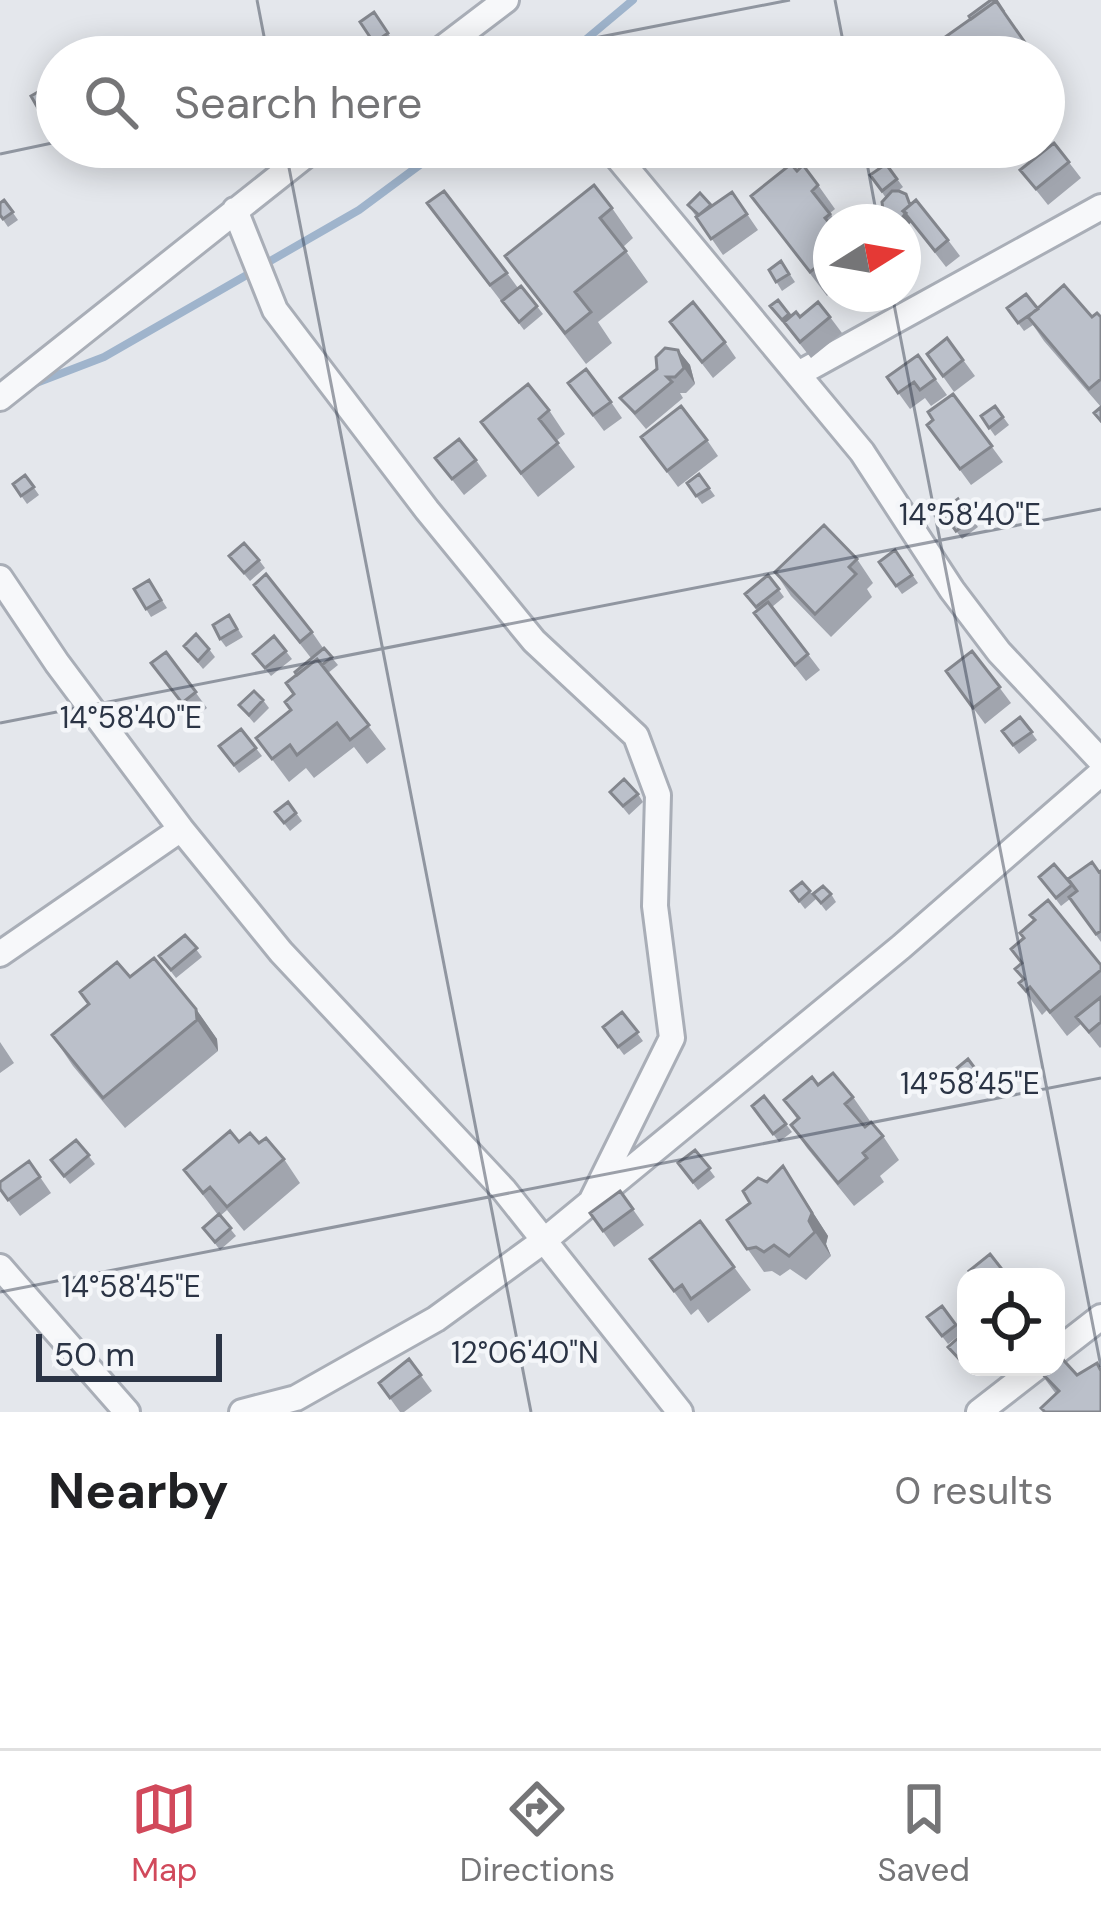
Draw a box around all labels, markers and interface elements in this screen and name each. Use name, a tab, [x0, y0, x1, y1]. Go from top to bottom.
search box	[36, 36, 1065, 168]
icon: search	[78, 69, 144, 135]
text: Search here	[174, 73, 422, 132]
north arrow	[813, 204, 921, 312]
text: 14°58'40"E	[899, 495, 1041, 534]
text: 14°58'40"E	[60, 698, 202, 737]
text: 14°58'45"E	[900, 1064, 1040, 1103]
text: 14°58'45"E	[61, 1267, 201, 1306]
map controls	[957, 1268, 1065, 1376]
button: locate	[957, 1268, 1065, 1376]
scale bar	[36, 1328, 222, 1381]
text: 50 m	[54, 1333, 135, 1376]
text: 12°06'40"N	[451, 1333, 599, 1372]
text: Nearby	[48, 1457, 229, 1524]
text: 0 results	[895, 1465, 1053, 1516]
tab: Map	[131, 1776, 198, 1891]
tab: Directions	[460, 1776, 615, 1891]
tab: Saved	[877, 1776, 970, 1891]

